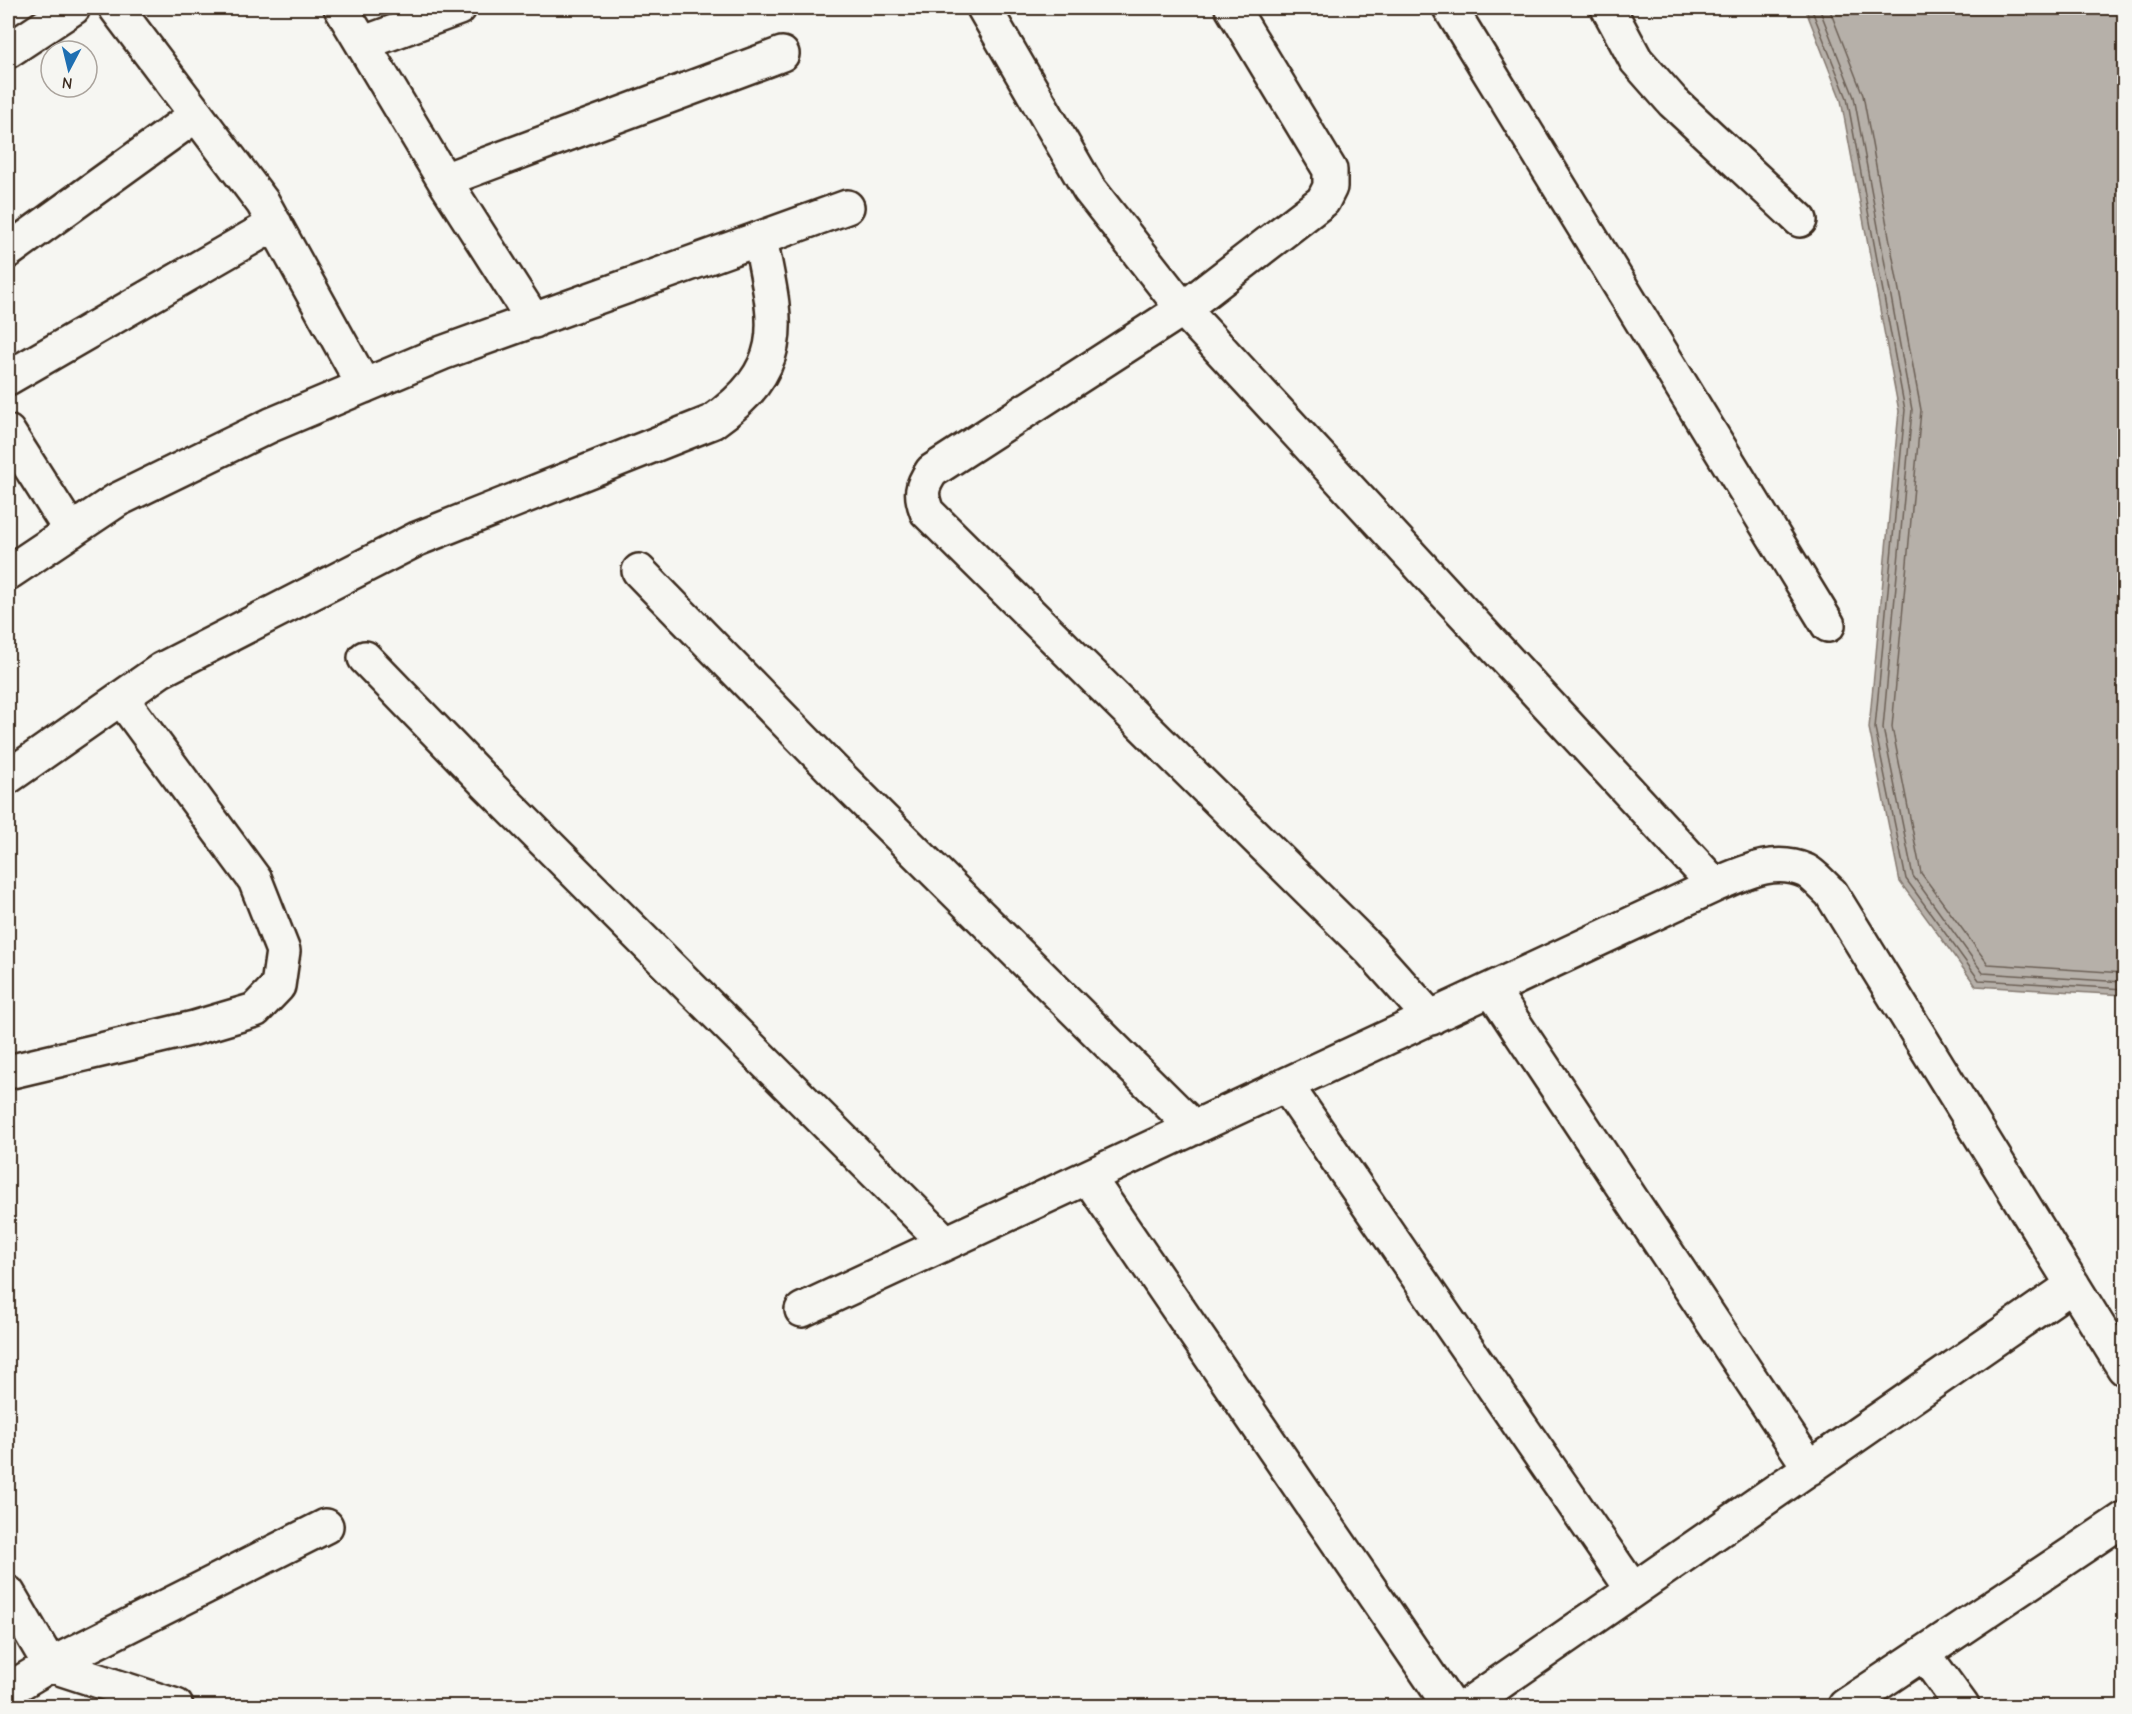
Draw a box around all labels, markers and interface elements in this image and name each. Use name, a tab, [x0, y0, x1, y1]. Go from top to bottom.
north arrow	[39, 39, 99, 99]
text: N	[61, 73, 74, 92]

